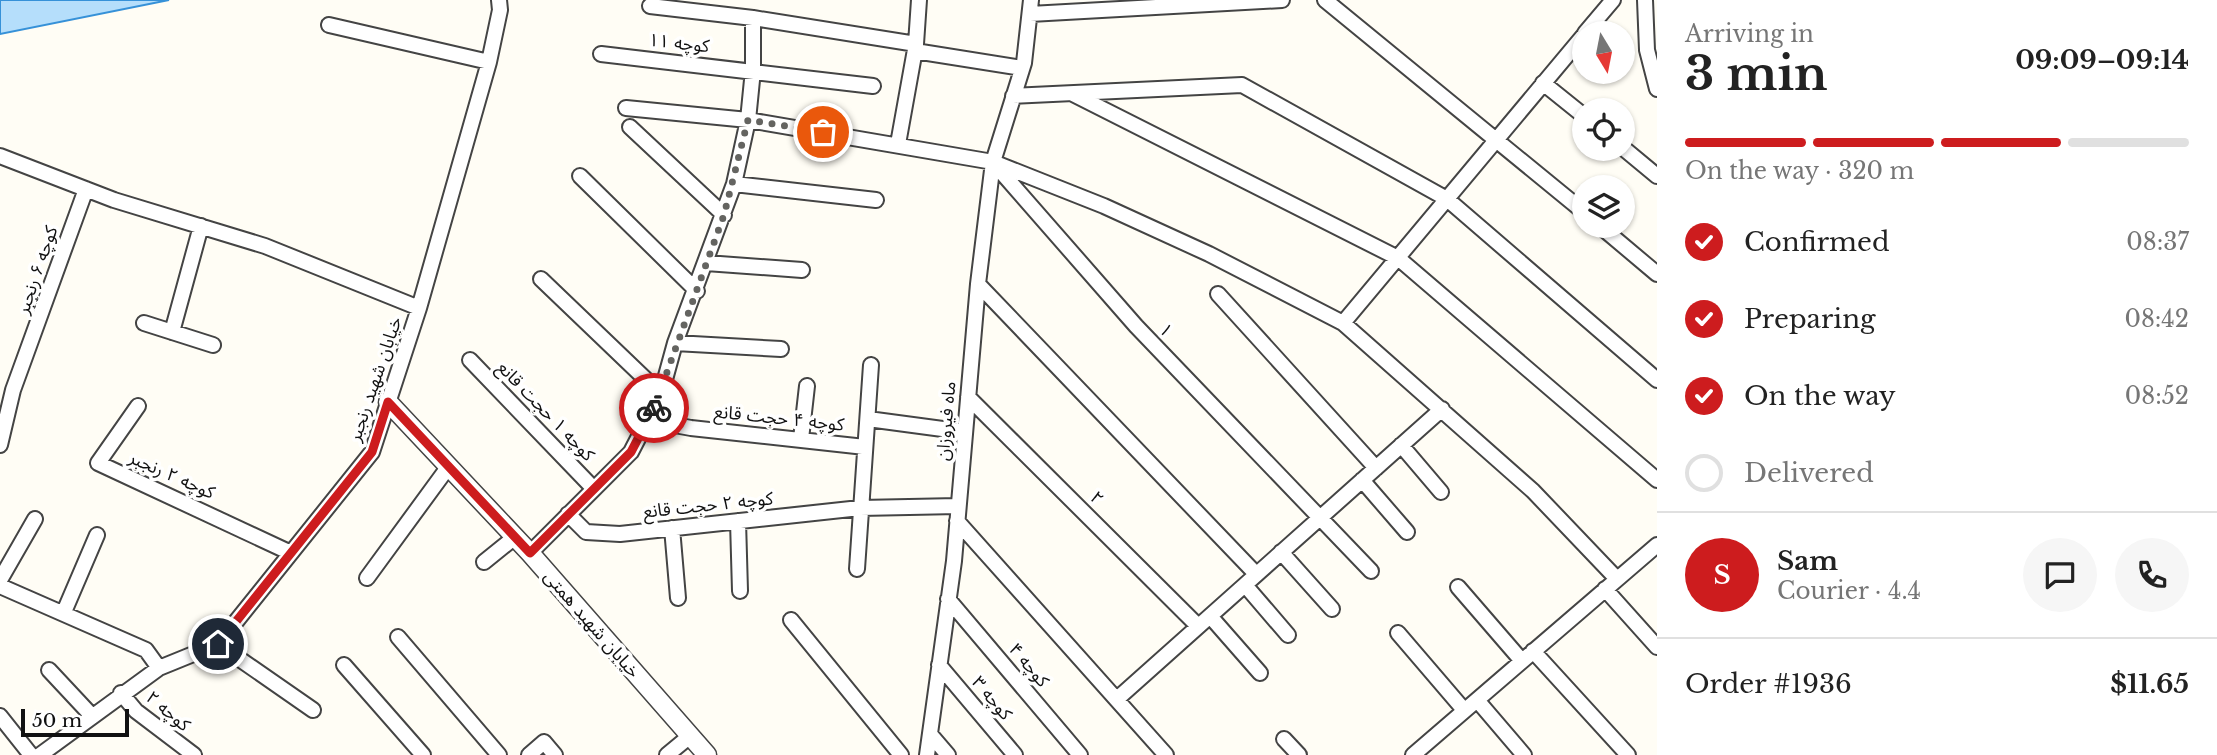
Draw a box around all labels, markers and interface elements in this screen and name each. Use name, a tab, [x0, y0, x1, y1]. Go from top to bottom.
text: Arriving in	[1685, 20, 1814, 48]
north arrow	[1572, 21, 1634, 84]
map controls	[1572, 21, 1635, 238]
street label: کوچه ۱۱	[647, 29, 711, 57]
text: 09:09–09:14	[2015, 44, 2189, 76]
text: 3 min	[1685, 45, 1827, 102]
button: locate	[1572, 98, 1635, 161]
pin	[793, 102, 853, 162]
icon: bag	[804, 113, 842, 151]
text: On the way · 320 m	[1685, 157, 1914, 185]
button: layers	[1572, 175, 1635, 238]
street label: کوچه ۶ رنجبر	[11, 223, 63, 318]
icon: check	[1685, 223, 1723, 261]
text: Confirmed	[1744, 226, 1889, 258]
text: 08:37	[2126, 228, 2189, 256]
icon: check	[1685, 300, 1723, 338]
text: Preparing	[1744, 303, 1876, 335]
text: 08:42	[2124, 305, 2189, 333]
street label: خیابان شهید رنجبر	[343, 314, 407, 445]
street label: ۱	[1155, 319, 1177, 341]
street label: کوچه ۱ حجت قانع	[491, 356, 600, 468]
courier	[619, 373, 689, 443]
icon: check	[1685, 377, 1723, 415]
street label: ماه فیروزان	[932, 380, 960, 462]
text: On the way	[1744, 380, 1896, 412]
text: 08:52	[2125, 382, 2189, 410]
icon: bike	[635, 389, 673, 427]
street label: کوچه ۴ حجت قانع	[713, 400, 846, 439]
street label: کوچه ۲ رنجبر	[125, 446, 219, 504]
text: Delivered	[1744, 457, 1874, 489]
street label: کوچه ۲ حجت قانع	[642, 487, 775, 526]
street label: ۲	[1086, 487, 1108, 509]
button: chat	[2023, 538, 2097, 612]
button: phone	[2115, 538, 2189, 612]
text: Sam	[1777, 545, 1838, 577]
text: S	[1713, 559, 1731, 591]
street label: خیابان شهید همتی	[539, 566, 645, 682]
text: Courier · 4.4	[1777, 577, 1921, 605]
pin	[188, 614, 248, 674]
icon: home	[199, 625, 237, 663]
street label: کوچه ۴	[1004, 638, 1054, 692]
text: Order #1936	[1685, 668, 1852, 700]
text: $11.65	[2110, 668, 2189, 700]
street label: کوچه ۳	[967, 671, 1017, 725]
street label: کوچه ۲	[141, 686, 195, 736]
scale bar	[21, 706, 130, 738]
text: 50 m	[32, 709, 82, 732]

